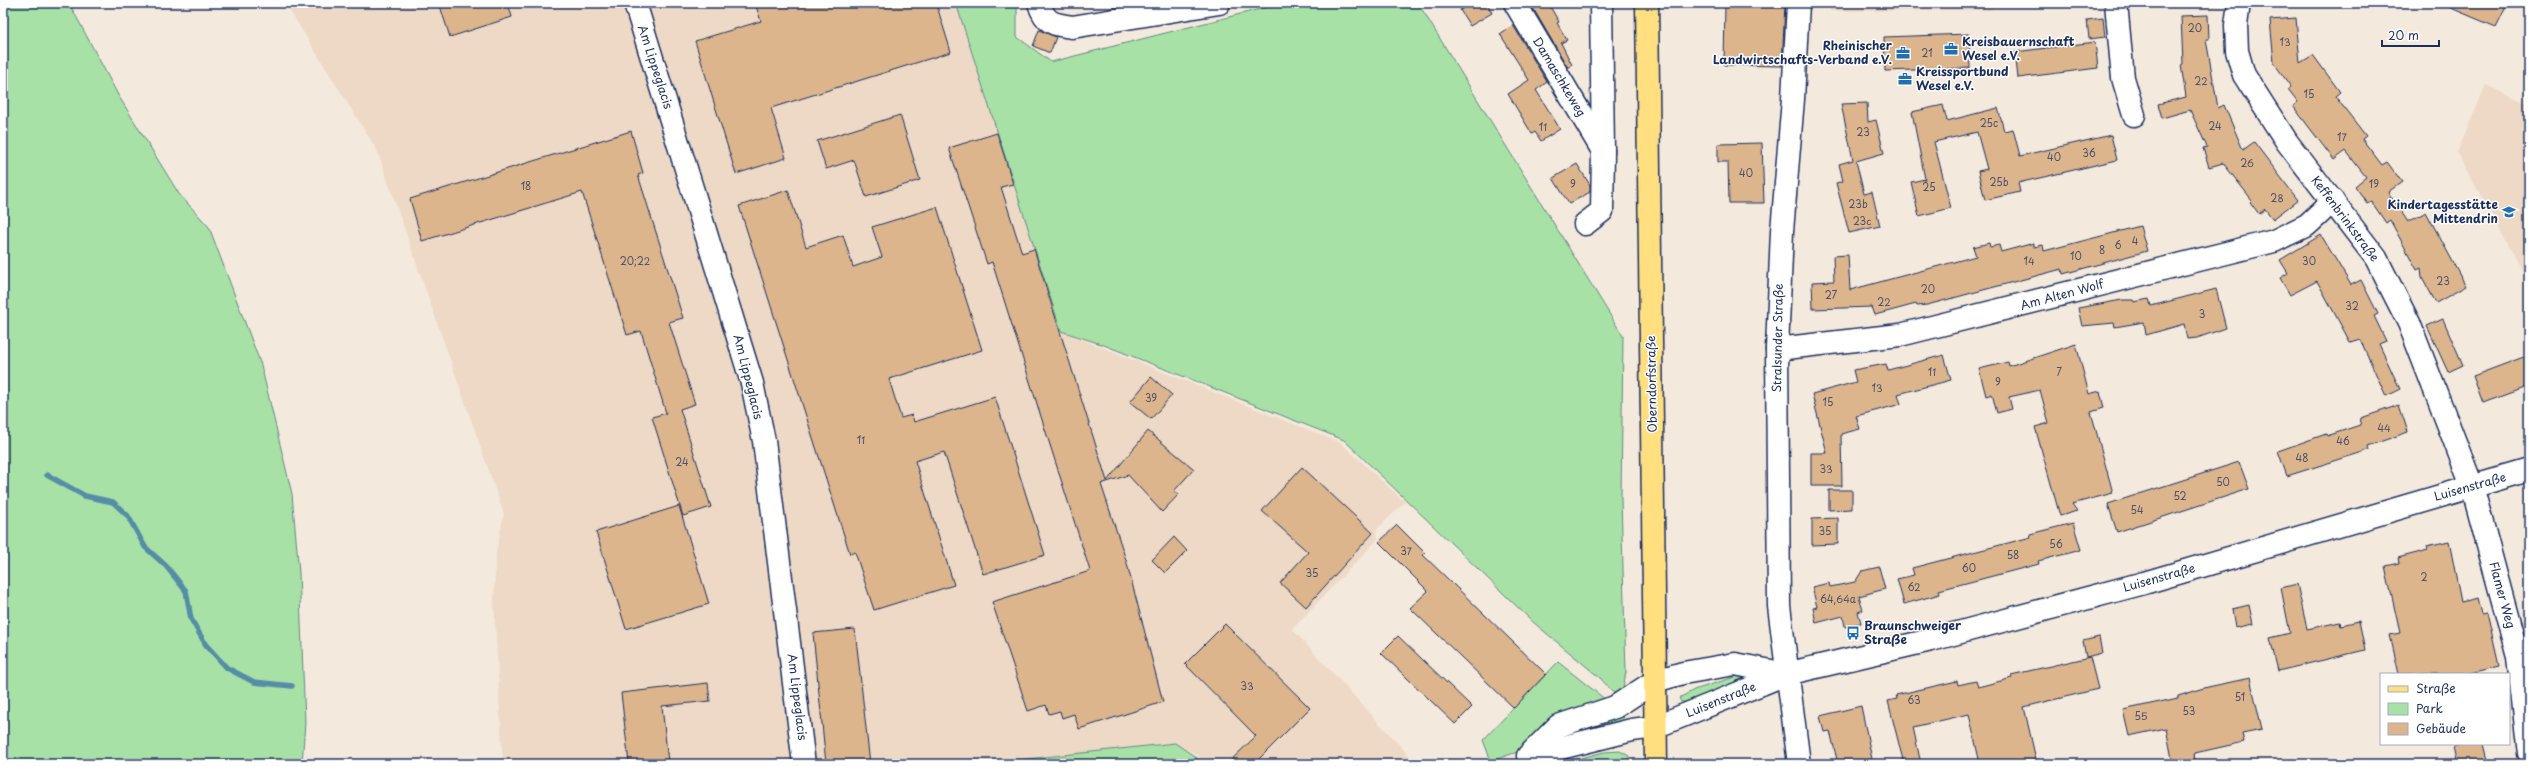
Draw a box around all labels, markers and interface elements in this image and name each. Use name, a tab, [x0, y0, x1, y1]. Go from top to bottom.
house number: 20	[2188, 20, 2202, 35]
street label: Am Lippeglacis	[634, 22, 678, 111]
scale bar	[2382, 22, 2439, 48]
text: 20 m	[2388, 26, 2419, 44]
place label: Kreisbauernschaft Wesel e.V.	[1962, 32, 2075, 64]
street label: Damaschkeweg	[1529, 33, 1591, 120]
house number: 13	[2279, 34, 2291, 49]
place label: Rheinischer Landwirtschafts-Verband e.V.	[1713, 36, 1893, 68]
office icon: Kreisbauernschaft Wesel e.V.	[1943, 41, 1959, 57]
office icon: Rheinischer Landwirtschafts-Verband e.V.	[1895, 45, 1911, 61]
house number: 21	[1921, 45, 1933, 60]
place label: Kreissportbund Wesel e.V.	[1916, 62, 2009, 94]
office icon: Kreissportbund Wesel e.V.	[1897, 71, 1913, 87]
house number: 22	[2194, 73, 2208, 88]
house number: 15	[2304, 86, 2314, 101]
house number: 25c	[1980, 115, 1998, 130]
house number: 24	[2208, 118, 2222, 133]
house number: 11	[1539, 119, 1547, 134]
house number: 23	[1856, 124, 1870, 139]
house number: 17	[2337, 129, 2348, 144]
house number: 36	[2082, 145, 2096, 160]
house number: 40	[2047, 149, 2061, 164]
house number: 26	[2240, 155, 2254, 170]
house number: 40	[1739, 165, 1753, 180]
street label: Keffenbrinkstraße	[2308, 172, 2384, 265]
house number: 25b	[1989, 174, 2009, 189]
house number: 9	[1570, 176, 1576, 191]
house number: 19	[2369, 176, 2379, 191]
house number: 18	[521, 178, 531, 193]
house number: 25	[1922, 179, 1936, 194]
house number: 28	[2270, 190, 2284, 205]
place label: Kindertagesstätte Mittendrin	[2387, 195, 2498, 227]
house number: 23b	[1848, 196, 1868, 211]
school or university icon: Kindertagesstätte Mittendrin	[2501, 204, 2517, 220]
house number: 23c	[1853, 213, 1871, 228]
house number: 4	[2132, 233, 2139, 248]
house number: 6	[2114, 237, 2122, 252]
house number: 8	[2099, 242, 2105, 257]
house number: 10	[2070, 248, 2082, 263]
house number: 20;22	[620, 253, 650, 268]
house number: 14	[2023, 253, 2035, 268]
house number: 30	[2302, 253, 2316, 268]
house number: 23	[2436, 273, 2450, 288]
street label: Am Alten Wolf	[2018, 274, 2107, 314]
house number: 20	[1921, 281, 1935, 296]
street label: Stralsunder Straße	[1767, 283, 1787, 393]
house number: 27	[1825, 287, 1838, 302]
house number: 22	[1877, 294, 1891, 309]
house number: 32	[2345, 298, 2359, 313]
house number: 3	[2199, 306, 2205, 321]
street label: Am Lippeglacis	[730, 332, 768, 422]
street label: Oberndorfstraße	[1641, 335, 1661, 433]
house number: 11	[1928, 364, 1936, 379]
house number: 7	[2056, 364, 2062, 379]
house number: 9	[1995, 374, 2001, 389]
house number: 13	[1871, 380, 1883, 395]
house number: 39	[1145, 390, 1157, 405]
house number: 15	[1823, 394, 1833, 409]
house number: 44	[2377, 420, 2391, 435]
house number: 11	[857, 432, 865, 447]
house number: 46	[2336, 433, 2350, 448]
house number: 48	[2296, 450, 2308, 465]
house number: 24	[675, 454, 689, 469]
house number: 33	[1819, 461, 1833, 476]
street label: Luisenstraße	[2432, 467, 2508, 505]
house number: 50	[2216, 474, 2230, 489]
house number: 52	[2173, 488, 2187, 503]
house number: 54	[2130, 502, 2144, 517]
house number: 35	[1819, 523, 1831, 538]
house number: 56	[2049, 536, 2063, 551]
house number: 37	[1400, 543, 1413, 558]
house number: 58	[2007, 547, 2019, 562]
street label: Luisenstraße	[2121, 558, 2197, 596]
street label: Flamer Weg	[2485, 559, 2521, 630]
house number: 60	[1962, 560, 1976, 575]
house number: 35	[1306, 565, 1318, 580]
house number: 2	[2420, 569, 2428, 584]
house number: 62	[1907, 579, 1921, 594]
house number: 64,64a	[1820, 591, 1857, 606]
place label: Braunschweiger Straße	[1864, 616, 1962, 648]
bus stop icon: Braunschweiger Straße	[1845, 625, 1861, 641]
street label: Am Lippeglacis	[784, 653, 812, 742]
legend	[2380, 673, 2510, 745]
street label: Luisenstraße	[1683, 677, 1758, 721]
house number: 33	[1240, 678, 1254, 693]
text: Straße	[2416, 679, 2456, 697]
house number: 51	[2235, 689, 2245, 704]
house number: 63	[1907, 692, 1921, 707]
text: Park	[2416, 699, 2443, 717]
house number: 53	[2183, 703, 2195, 718]
house number: 55	[2135, 708, 2148, 723]
text: Gebäude	[2416, 719, 2466, 737]

